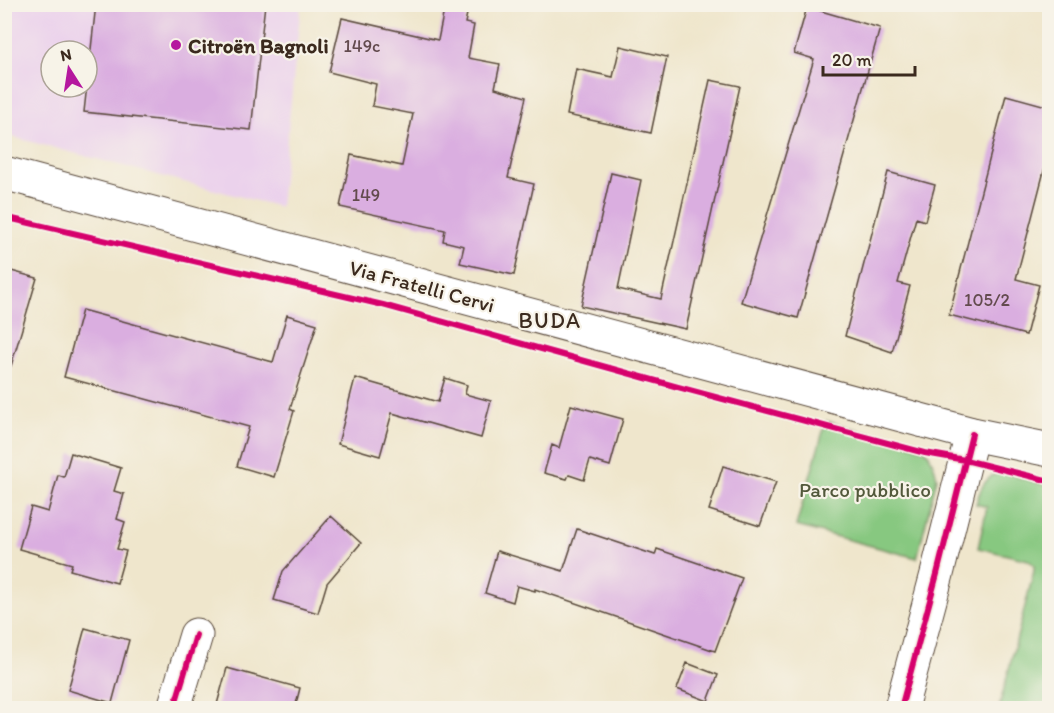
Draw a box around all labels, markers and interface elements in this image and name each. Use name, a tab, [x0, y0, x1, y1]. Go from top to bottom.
place label: Citroën Bagnoli	[188, 33, 329, 59]
house number: 149c	[343, 35, 381, 57]
marker: Citroën Bagnoli	[169, 38, 183, 52]
north arrow	[39, 39, 99, 99]
scale bar	[823, 39, 914, 77]
text: N	[59, 44, 73, 65]
text: 20 m	[832, 49, 872, 71]
house number: 149	[352, 184, 380, 206]
street label: Via Fratelli Cervi	[347, 255, 497, 317]
house number: 105/2	[964, 289, 1010, 311]
district label: BUDA	[518, 307, 582, 334]
park label: Parco pubblico	[799, 477, 931, 502]

